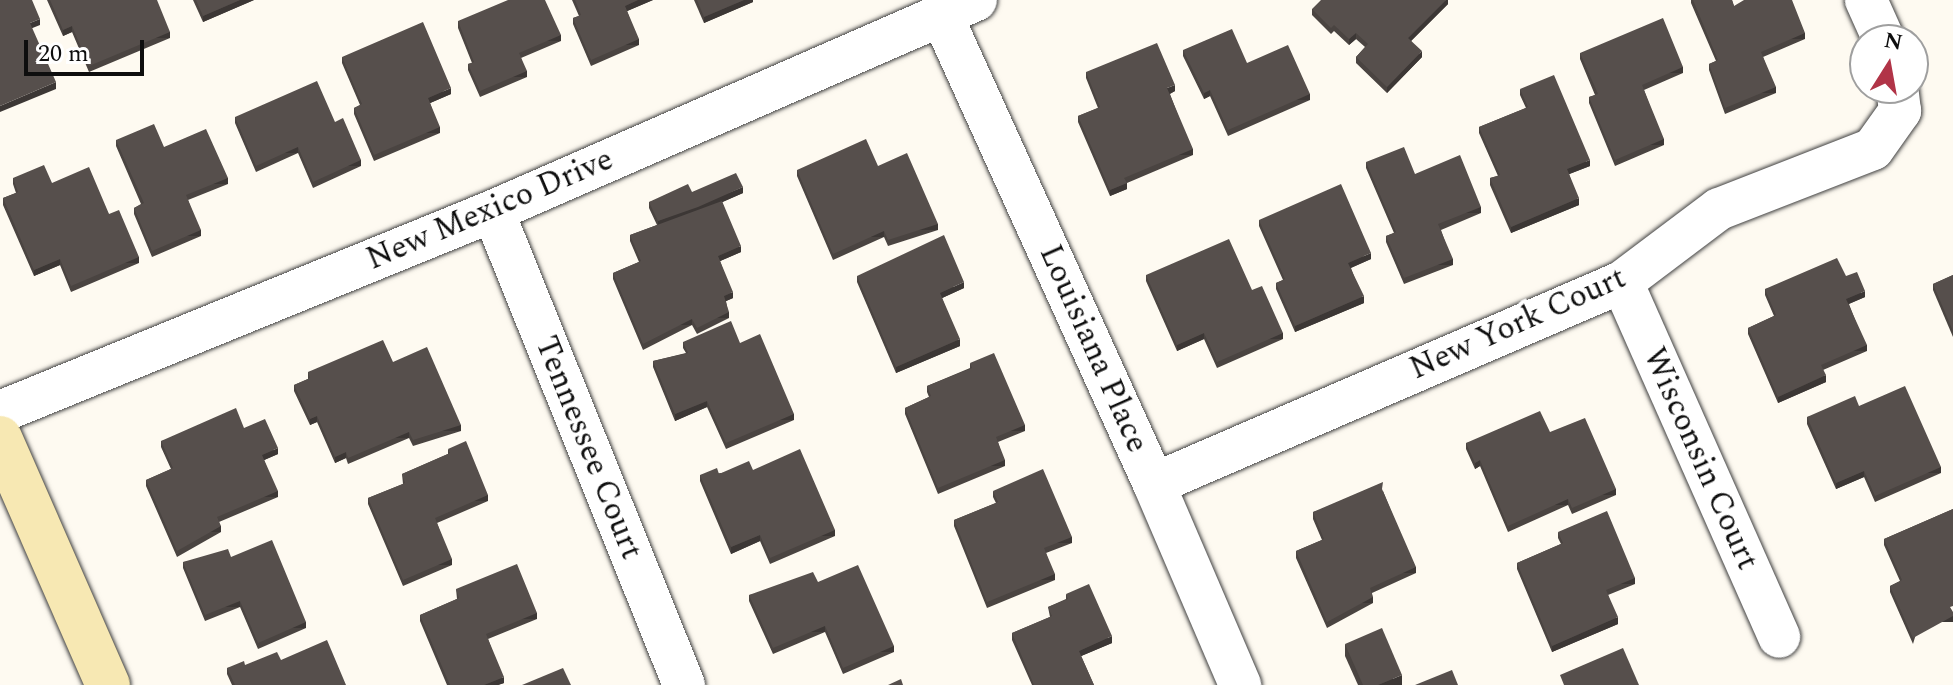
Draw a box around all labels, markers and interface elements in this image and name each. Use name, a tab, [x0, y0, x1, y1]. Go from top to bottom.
scale bar	[28, 24, 148, 74]
north arrow	[1849, 24, 1929, 104]
text: N	[1881, 24, 1905, 60]
text: 20 m	[38, 36, 89, 72]
street label: New Mexico Drive	[361, 141, 619, 279]
street label: Louisiana Place	[1030, 239, 1156, 459]
street label: New York Court	[1404, 259, 1632, 389]
street label: Tennessee Court	[526, 331, 650, 565]
street label: Wisconsin Court	[1634, 342, 1766, 576]

